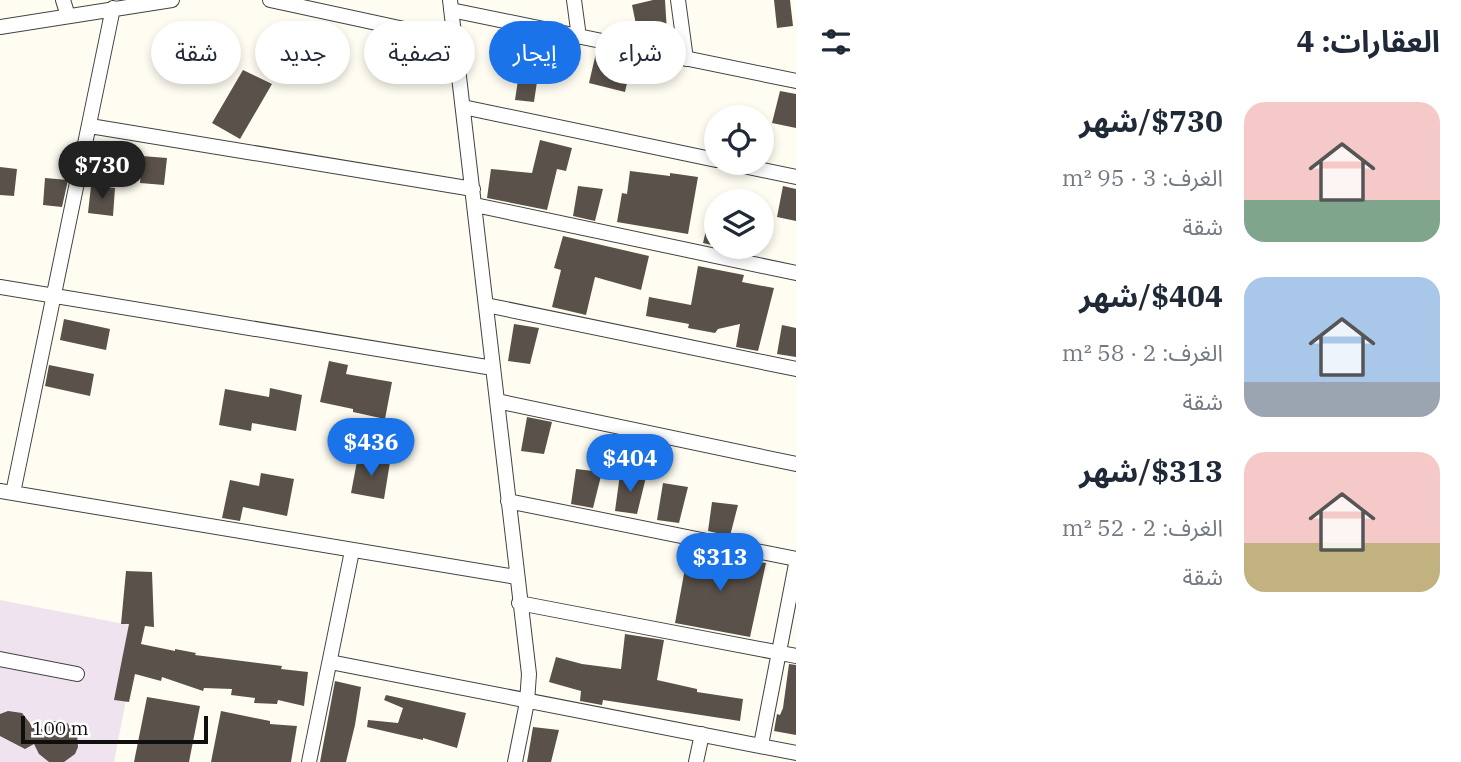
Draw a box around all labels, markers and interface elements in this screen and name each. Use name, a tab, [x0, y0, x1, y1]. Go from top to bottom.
chip: شقة	[151, 21, 241, 84]
chip: جديد	[255, 21, 350, 84]
chip: تصفية	[364, 21, 475, 84]
chip: إيجار	[489, 21, 581, 84]
chip: شراء	[595, 21, 686, 84]
text: العقارات: 4	[1296, 21, 1440, 60]
icon: filters	[817, 23, 855, 61]
text: $730/شهر	[1079, 101, 1223, 140]
map controls	[704, 105, 774, 259]
button: locate	[704, 105, 774, 175]
icon: home	[1300, 130, 1384, 214]
pin: $730	[61, 142, 143, 201]
text: $730	[74, 149, 130, 179]
text: الغرف: 3 · 95 m²	[1062, 162, 1223, 192]
button: layers	[704, 189, 774, 259]
text: شقة	[1182, 211, 1223, 241]
text: $404/شهر	[1079, 276, 1223, 315]
icon: home	[1300, 305, 1384, 389]
text: الغرف: 2 · 58 m²	[1062, 337, 1223, 367]
text: شقة	[1182, 386, 1223, 416]
pin: $436	[330, 419, 412, 478]
text: $436	[343, 426, 399, 456]
pin: $404	[589, 434, 671, 494]
text: $404	[602, 442, 658, 472]
text: $313/شهر	[1079, 451, 1223, 490]
icon: home	[1300, 480, 1384, 564]
text: الغرف: 2 · 52 m²	[1062, 512, 1223, 542]
pin: $313	[679, 534, 761, 593]
text: $313	[692, 541, 748, 571]
text: شقة	[1182, 561, 1223, 591]
scale bar	[21, 713, 208, 745]
text: 100 m	[32, 716, 89, 740]

